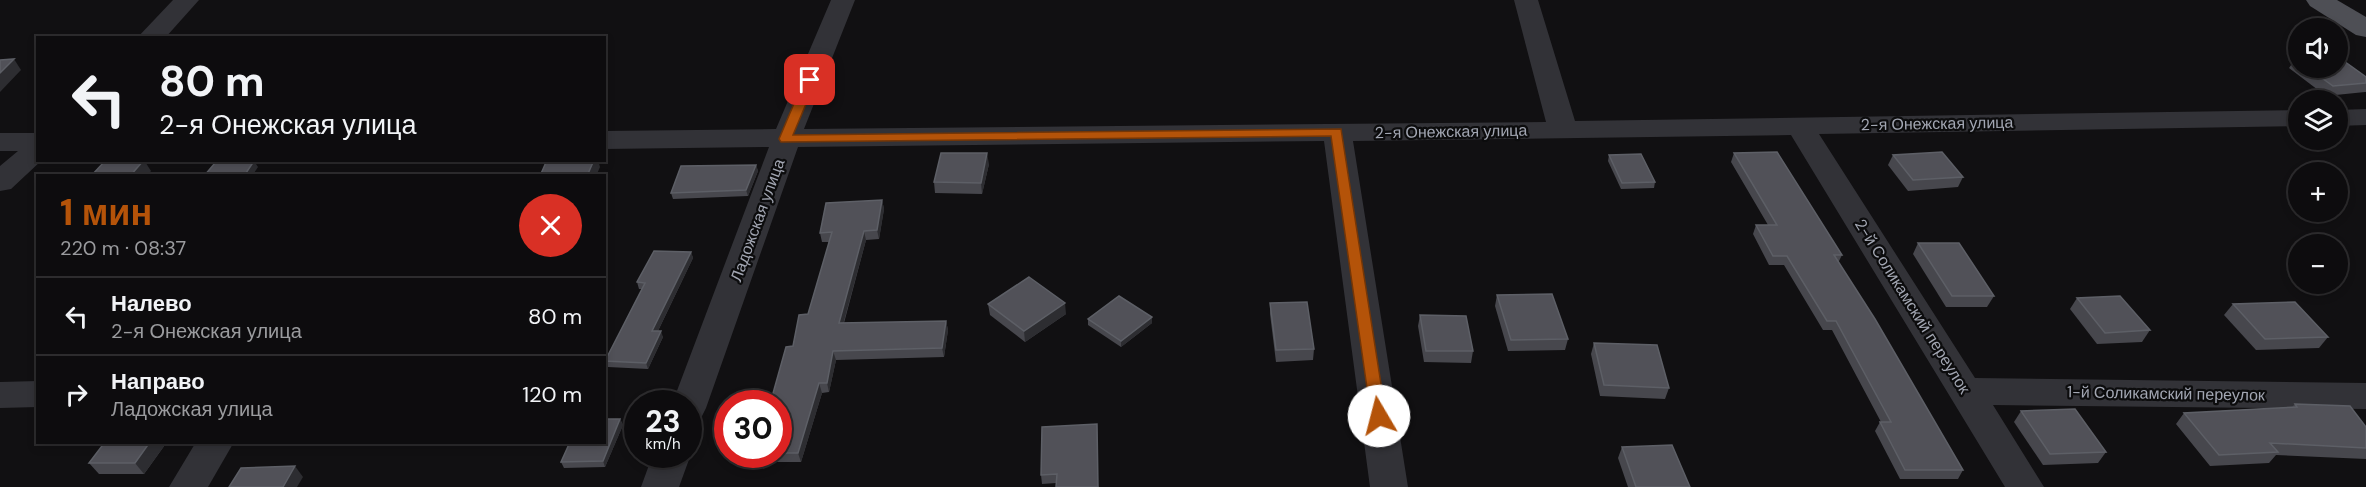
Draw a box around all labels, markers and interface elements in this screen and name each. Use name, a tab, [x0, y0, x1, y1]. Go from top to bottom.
map controls	[2288, 18, 2348, 294]
button: sound	[2288, 18, 2348, 78]
text: 80 m	[159, 54, 265, 109]
pin	[784, 54, 835, 105]
icon: left	[60, 60, 138, 138]
icon: arrive	[793, 63, 826, 96]
button: layers	[2288, 90, 2348, 150]
text: 2-я Онежская улица	[159, 107, 417, 142]
street label: 2-я Онежская улица	[1861, 112, 2014, 135]
street label: 2-я Онежская улица	[1375, 120, 1528, 143]
street label: Ладожская улица	[725, 156, 789, 285]
button: +	[2288, 162, 2348, 222]
text: 1 мин	[60, 189, 152, 236]
button: close	[519, 194, 582, 257]
street label: 2-й Соликамский переулок	[1850, 215, 1976, 398]
button: −	[2288, 234, 2348, 294]
text: 220 m · 08:37	[60, 235, 186, 261]
text: Налево	[111, 289, 192, 318]
icon: left	[60, 300, 93, 333]
text: 80 m	[528, 302, 582, 331]
text: 2-я Онежская улица	[111, 318, 302, 344]
text: Направо	[111, 367, 205, 396]
icon: right	[60, 378, 93, 411]
text: 120 m	[522, 380, 582, 409]
street label: 1-й Соликамский переулок	[2067, 381, 2266, 406]
position arrow	[1347, 384, 1411, 448]
speed limit sign: 30	[714, 390, 792, 468]
text: Ладожская улица	[111, 396, 273, 422]
text: 23	[645, 402, 681, 441]
text: km/h	[645, 434, 681, 454]

